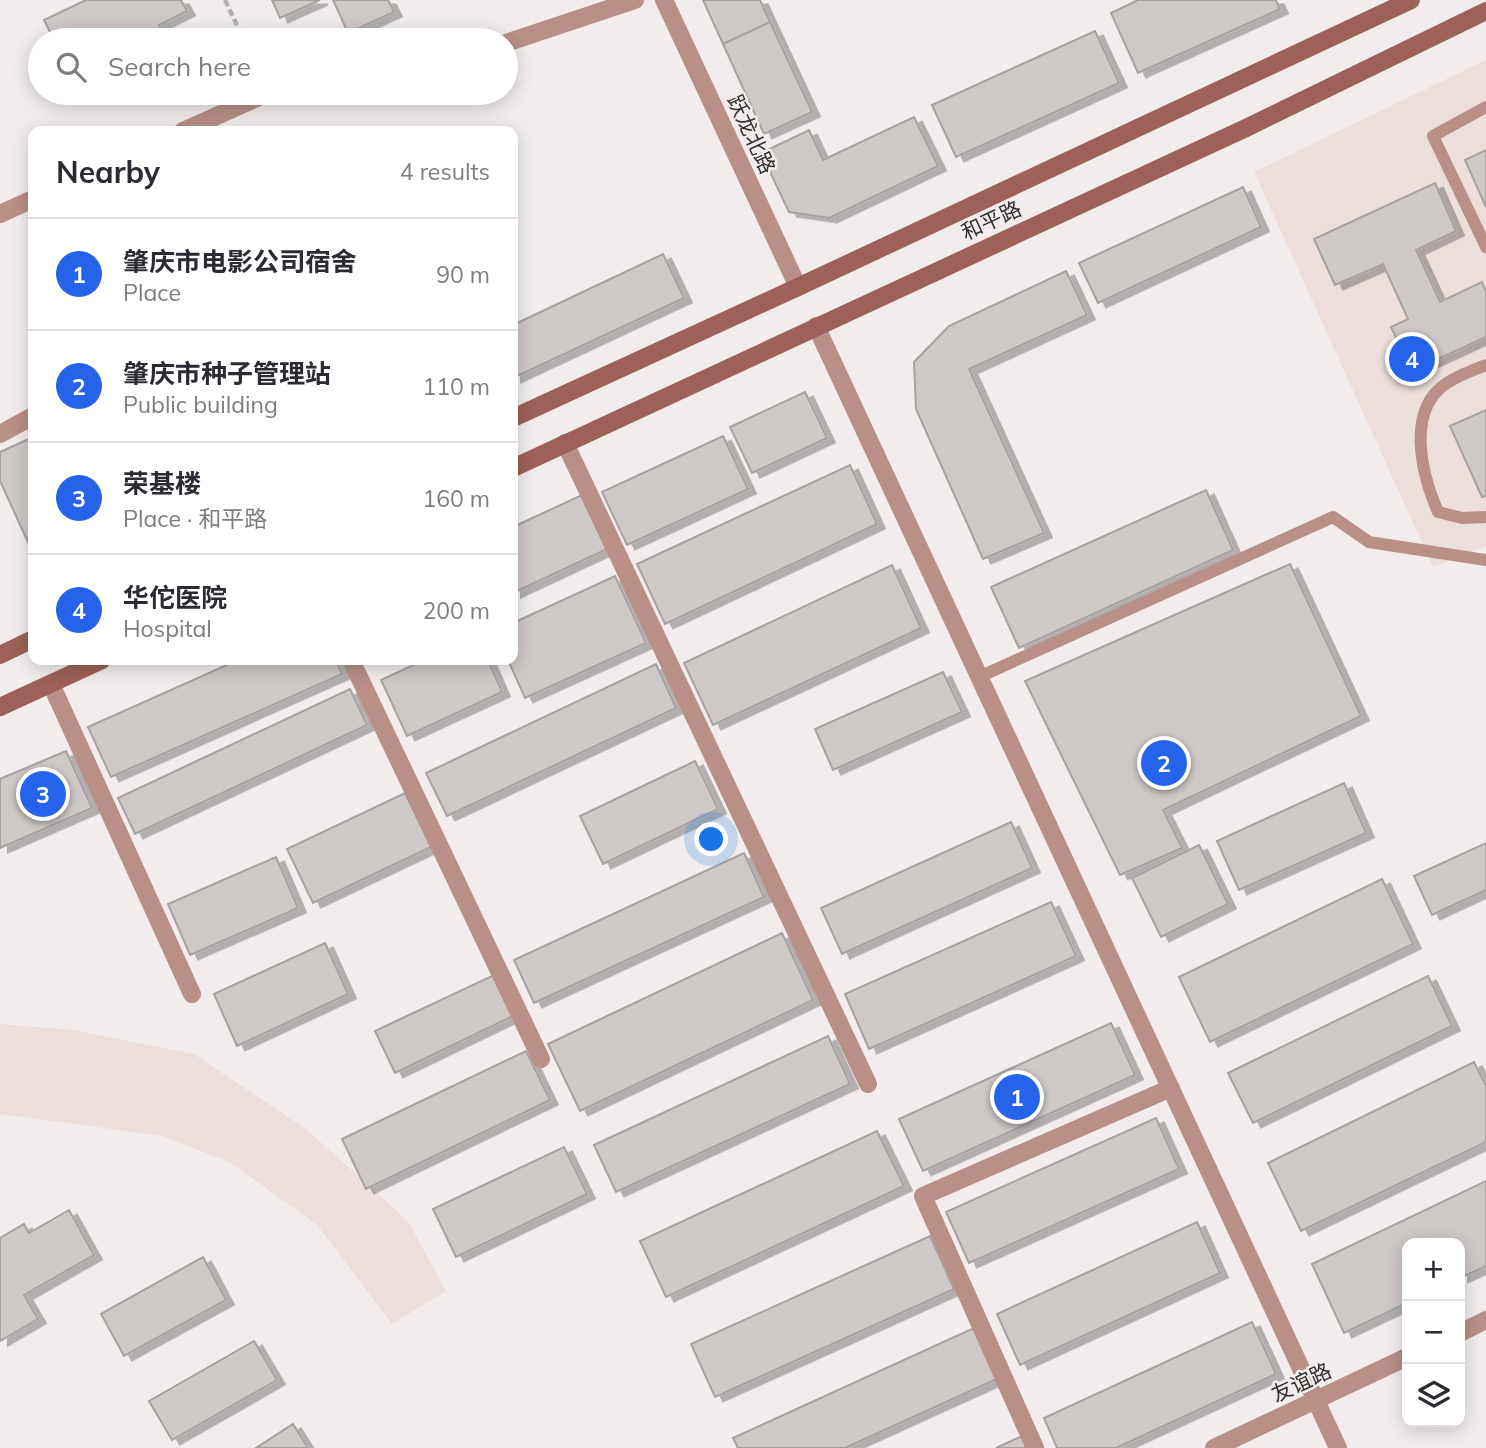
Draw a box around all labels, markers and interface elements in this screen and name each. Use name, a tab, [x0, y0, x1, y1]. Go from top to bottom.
search box	[28, 28, 518, 105]
icon: search	[52, 48, 90, 86]
text: Search here	[108, 50, 251, 83]
street label: 跃龙北路	[722, 90, 782, 178]
text: Nearby	[56, 153, 160, 191]
text: 4 results	[400, 157, 490, 186]
street label: 和平路	[957, 195, 1025, 245]
text: 肇庆市电影公司宿舍	[123, 245, 357, 278]
text: 1	[72, 260, 86, 289]
text: 90 m	[436, 260, 490, 289]
text: Place	[123, 278, 181, 307]
pin: 4	[1389, 333, 1435, 385]
text: 肇庆市种子管理站	[123, 357, 331, 390]
text: 2	[72, 372, 86, 401]
text: 110 m	[422, 372, 490, 401]
text: Public building	[123, 390, 278, 419]
text: 荣基楼	[123, 467, 201, 500]
text: 3	[72, 484, 86, 513]
text: 160 m	[422, 484, 490, 513]
text: Place · 和平路	[123, 504, 267, 533]
text: 华佗医院	[123, 581, 227, 614]
text: 4	[72, 596, 86, 625]
text: 200 m	[422, 596, 490, 625]
text: Hospital	[123, 614, 212, 643]
pin: 2	[1141, 737, 1187, 789]
pin: 3	[20, 768, 66, 820]
your location	[694, 822, 728, 856]
pin: 1	[994, 1071, 1040, 1123]
map controls	[1402, 1238, 1465, 1427]
button: +	[1402, 1238, 1465, 1301]
button: −	[1402, 1301, 1465, 1364]
street label: 友谊路	[1267, 1357, 1335, 1407]
button: layers	[1402, 1364, 1465, 1427]

